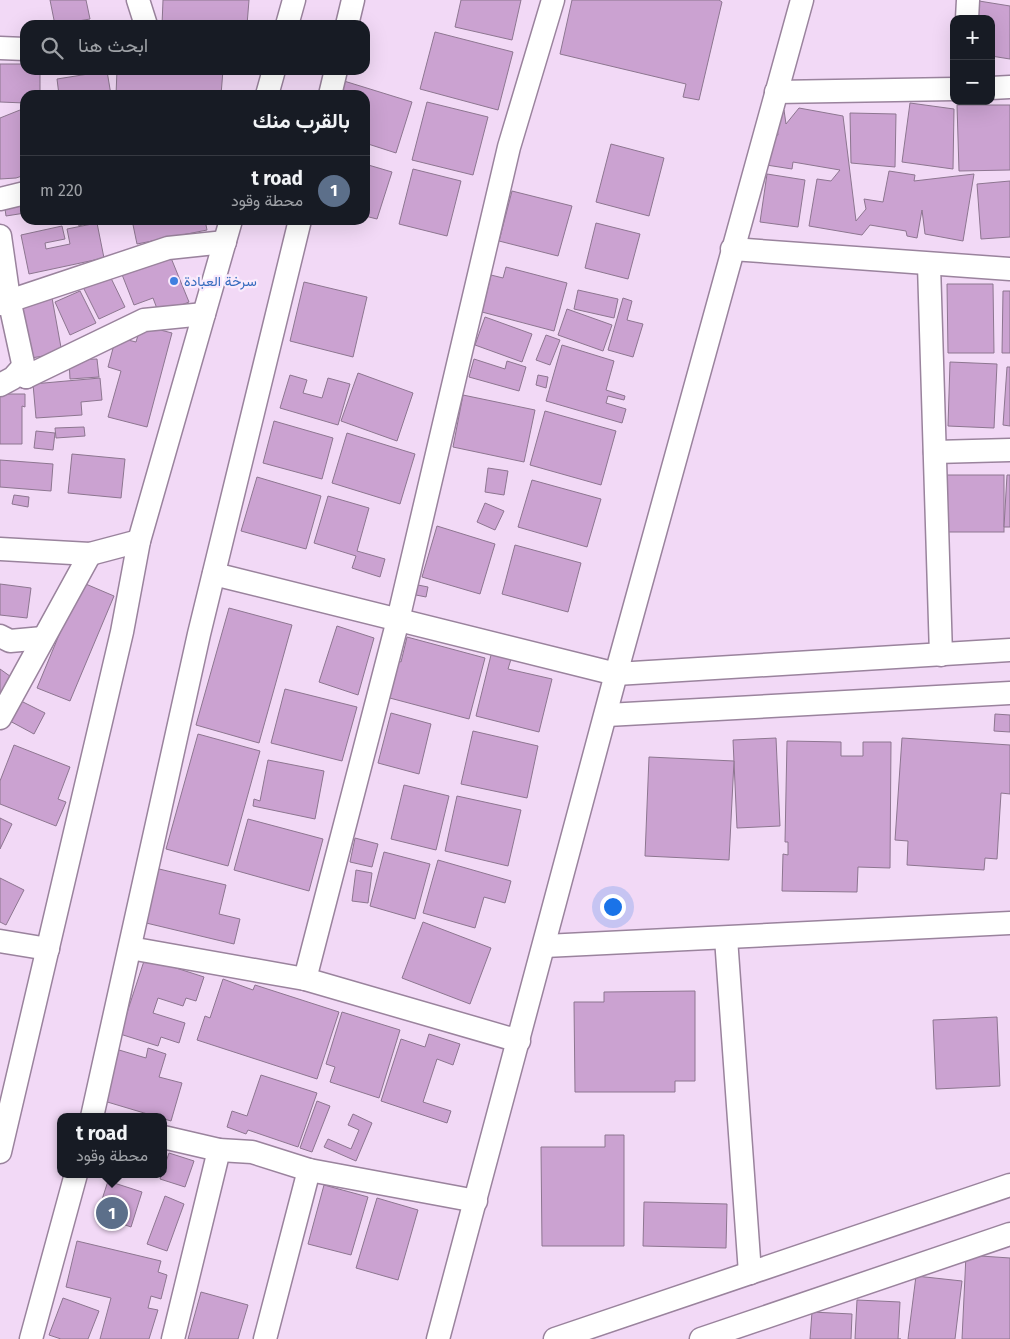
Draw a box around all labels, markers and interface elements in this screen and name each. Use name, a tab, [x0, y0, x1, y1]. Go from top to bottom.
map controls	[950, 15, 995, 105]
button: +	[950, 15, 995, 60]
search box	[20, 20, 370, 75]
icon: search	[38, 34, 66, 62]
text: ابحث هنا	[78, 34, 148, 57]
button: −	[950, 60, 995, 105]
text: بالقرب منك	[253, 108, 350, 134]
text: t road	[251, 167, 303, 190]
text: 220 m	[40, 181, 83, 200]
text: 1	[330, 181, 338, 200]
text: محطة وقود	[231, 191, 303, 210]
place label: سرخة العبادة	[184, 273, 257, 290]
marker: سرخة العبادة	[168, 275, 180, 287]
your location	[600, 894, 626, 920]
popup	[57, 1113, 167, 1178]
text: t road	[76, 1122, 128, 1145]
text: محطة وقود	[76, 1146, 148, 1165]
pin: 1	[96, 1194, 128, 1232]

